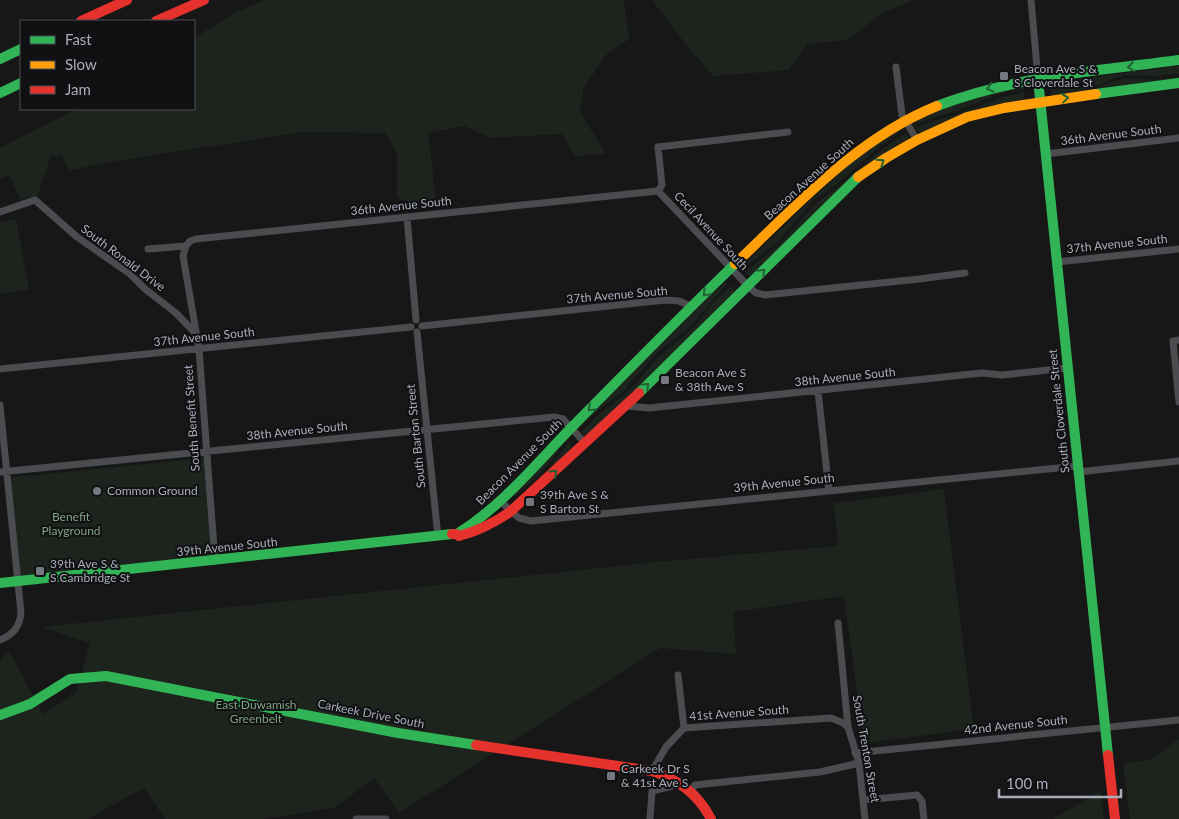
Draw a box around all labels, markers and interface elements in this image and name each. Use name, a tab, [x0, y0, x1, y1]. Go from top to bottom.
legend	[20, 20, 195, 110]
text: Fast	[65, 30, 92, 48]
text: Slow	[65, 55, 97, 73]
place label: Beacon Ave S & S Cloverdale St	[1014, 61, 1097, 90]
one-way arrow	[1126, 61, 1134, 72]
marker: Beacon Ave S & S Cloverdale St	[998, 70, 1010, 82]
text: Jam	[65, 80, 91, 98]
one-way arrow	[985, 82, 994, 93]
one-way arrow	[1061, 94, 1070, 104]
street label: 36th Avenue South	[1060, 121, 1162, 148]
street label: Beacon Avenue South	[761, 134, 857, 223]
one-way arrow	[875, 159, 885, 168]
street label: Cecil Avenue South	[671, 188, 752, 273]
street label: 36th Avenue South	[350, 193, 452, 218]
street label: South Ronald Drive	[78, 221, 168, 294]
street label: 37th Avenue South	[1066, 231, 1168, 256]
one-way arrow	[756, 269, 765, 278]
street label: 37th Avenue South	[566, 283, 668, 306]
one-way arrow	[703, 287, 712, 296]
street label: 37th Avenue South	[153, 324, 255, 349]
street label: South Cloverdale Street	[1044, 348, 1072, 474]
street label: South Benefit Street	[180, 364, 203, 472]
street label: 38th Avenue South	[794, 364, 896, 389]
place label: Beacon Ave S & 38th Ave S	[675, 365, 746, 394]
marker: Beacon Ave S & 38th Ave S	[659, 374, 671, 386]
street label: South Barton Street	[403, 383, 428, 489]
one-way arrow	[640, 383, 649, 392]
one-way arrow	[588, 402, 597, 411]
street label: Beacon Avenue South	[472, 415, 565, 508]
street label: 38th Avenue South	[246, 418, 348, 443]
one-way arrow	[548, 470, 557, 479]
street label: 39th Avenue South	[733, 470, 835, 495]
place label: Common Ground	[107, 483, 198, 498]
marker: Common Ground	[91, 485, 103, 497]
place label: 39th Ave S & S Barton St	[540, 487, 609, 516]
marker: 39th Ave S & S Barton St	[524, 496, 536, 508]
park label: Benefit Playground	[41, 509, 101, 538]
street label: 39th Avenue South	[176, 534, 278, 559]
place label: 39th Ave S & S Cambridge St	[50, 556, 131, 585]
marker: 39th Ave S & S Cambridge St	[34, 565, 46, 577]
street label: South Trenton Street	[850, 694, 883, 805]
street label: Carkeek Drive South	[316, 696, 426, 731]
park label: East Duwamish Greenbelt	[215, 697, 297, 726]
street label: 41st Avenue South	[689, 702, 789, 723]
street label: 42nd Avenue South	[964, 712, 1068, 737]
place label: Carkeek Dr S & 41st Ave S	[621, 761, 690, 790]
scale bar	[999, 766, 1122, 798]
marker: Carkeek Dr S & 41st Ave S	[605, 770, 617, 782]
text: 100 m	[1006, 774, 1048, 792]

